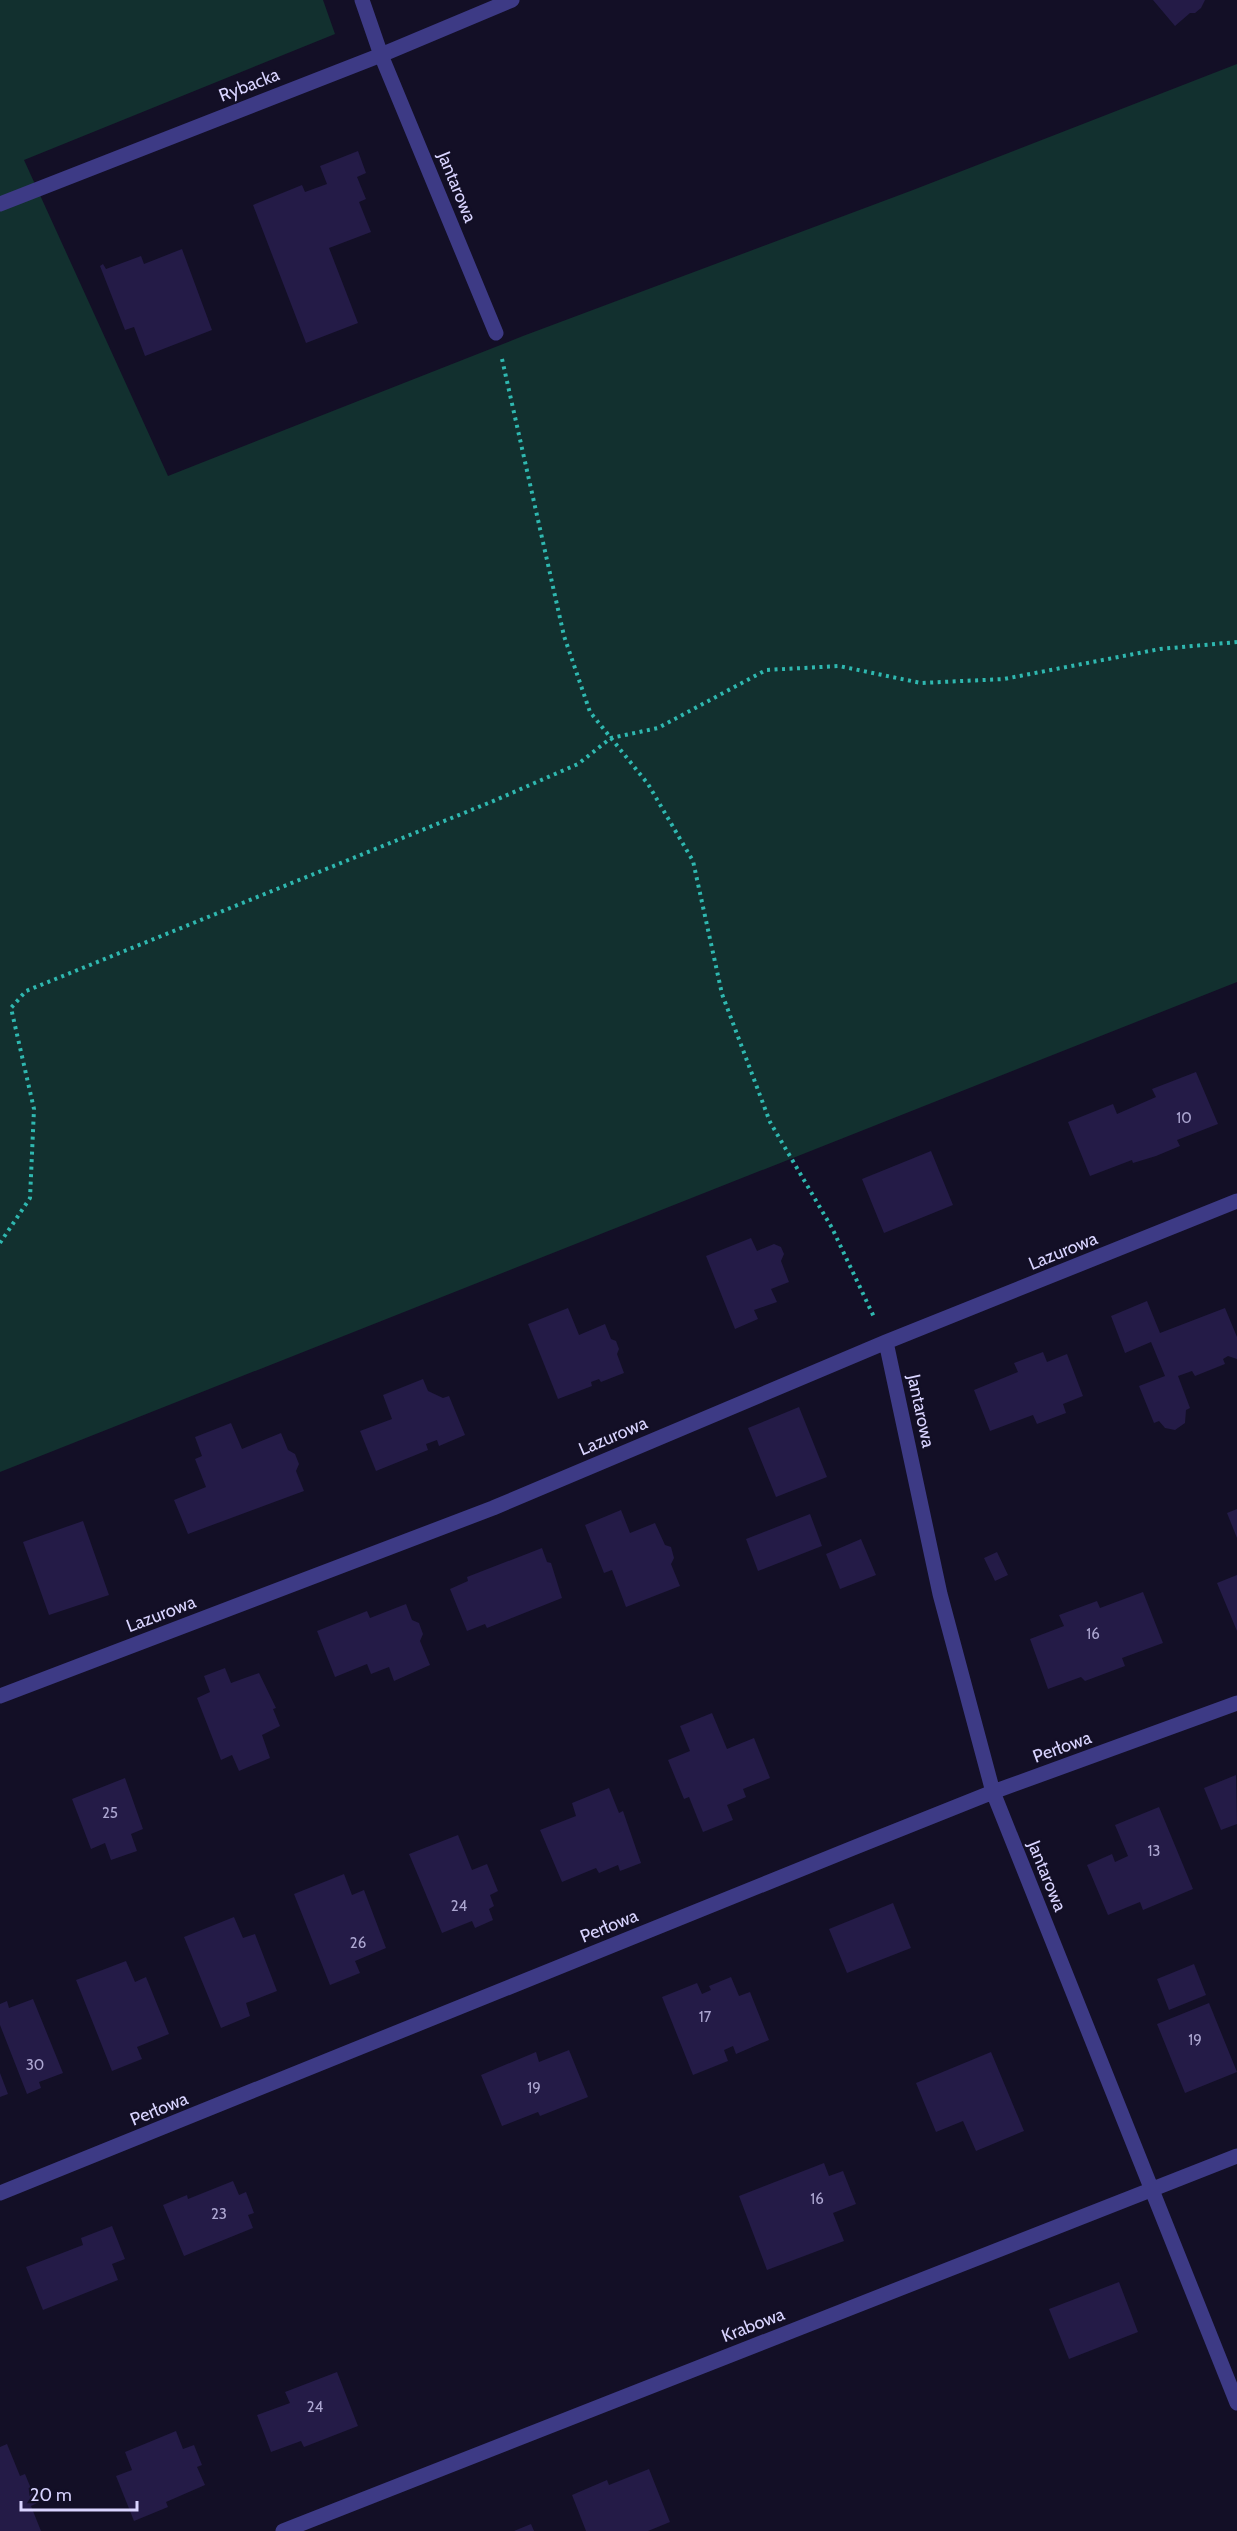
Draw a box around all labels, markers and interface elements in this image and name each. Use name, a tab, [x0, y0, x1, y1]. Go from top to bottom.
street label: Rybacka	[216, 63, 283, 107]
street label: Jantarowa	[432, 147, 481, 226]
house number: 10	[1176, 1109, 1192, 1127]
street label: Lazurowa	[1025, 1227, 1101, 1275]
street label: Jantarowa	[902, 1371, 940, 1450]
street label: Lazurowa	[575, 1412, 651, 1460]
street label: Lazurowa	[123, 1591, 199, 1637]
house number: 16	[1086, 1625, 1100, 1643]
street label: Perłowa	[1030, 1726, 1095, 1768]
house number: 25	[102, 1804, 118, 1822]
street label: Jantarowa	[1022, 1836, 1071, 1915]
house number: 13	[1147, 1842, 1161, 1860]
house number: 24	[451, 1897, 468, 1915]
street label: Perłowa	[577, 1904, 642, 1948]
house number: 26	[350, 1934, 366, 1952]
house number: 17	[699, 2008, 712, 2026]
house number: 19	[1188, 2031, 1202, 2049]
house number: 30	[26, 2056, 44, 2074]
house number: 19	[527, 2079, 541, 2097]
street label: Perłowa	[127, 2087, 192, 2131]
house number: 16	[810, 2190, 824, 2208]
house number: 23	[211, 2205, 227, 2223]
street label: Krabowa	[718, 2303, 788, 2347]
house number: 24	[307, 2398, 324, 2416]
scale bar	[21, 2474, 136, 2512]
text: 20 m	[30, 2484, 72, 2506]

